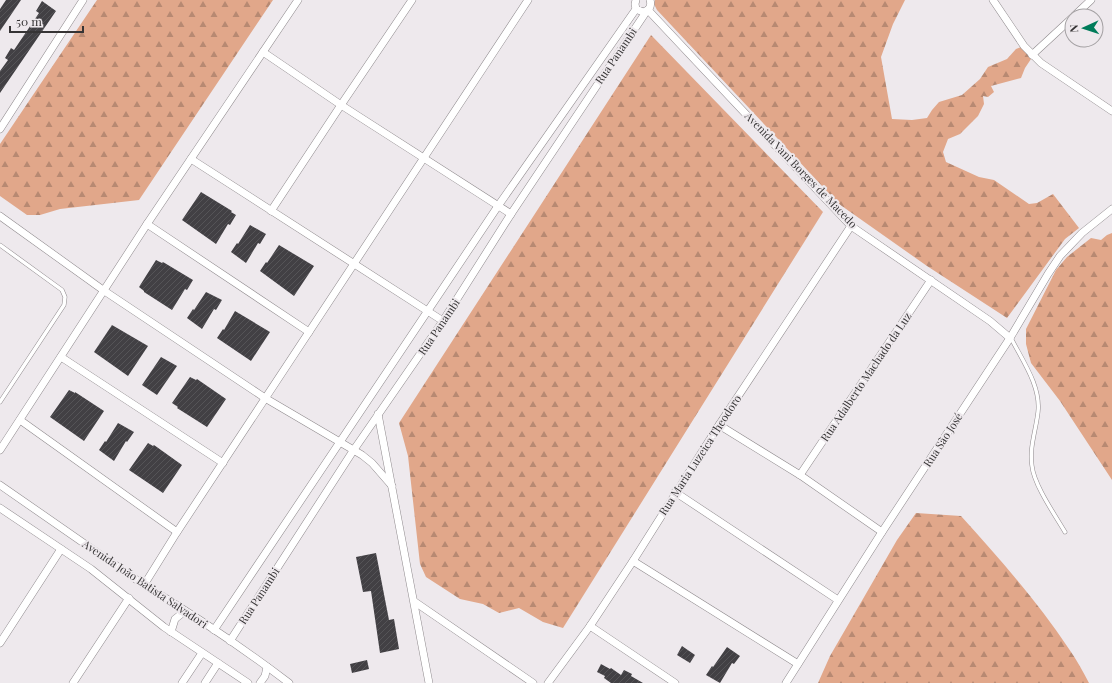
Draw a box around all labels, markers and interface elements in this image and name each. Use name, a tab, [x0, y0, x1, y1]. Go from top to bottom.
scale bar	[10, 8, 83, 34]
north arrow	[1064, 8, 1104, 48]
text: 50 m	[16, 13, 42, 29]
text: N	[1066, 24, 1081, 33]
street label: Rua Panambi	[591, 25, 640, 87]
street label: Avenida Vani Borges de Macedo	[741, 108, 861, 231]
street label: Rua Panambi	[414, 296, 463, 358]
street label: Rua Adalberto Machado da Luz	[817, 309, 914, 444]
street label: Rua Maria Luzeica Theodoro	[655, 392, 744, 518]
street label: Rua São José	[919, 409, 966, 470]
street label: Avenida João Batista Salvadori	[79, 535, 211, 631]
street label: Rua Panambi	[235, 565, 282, 627]

